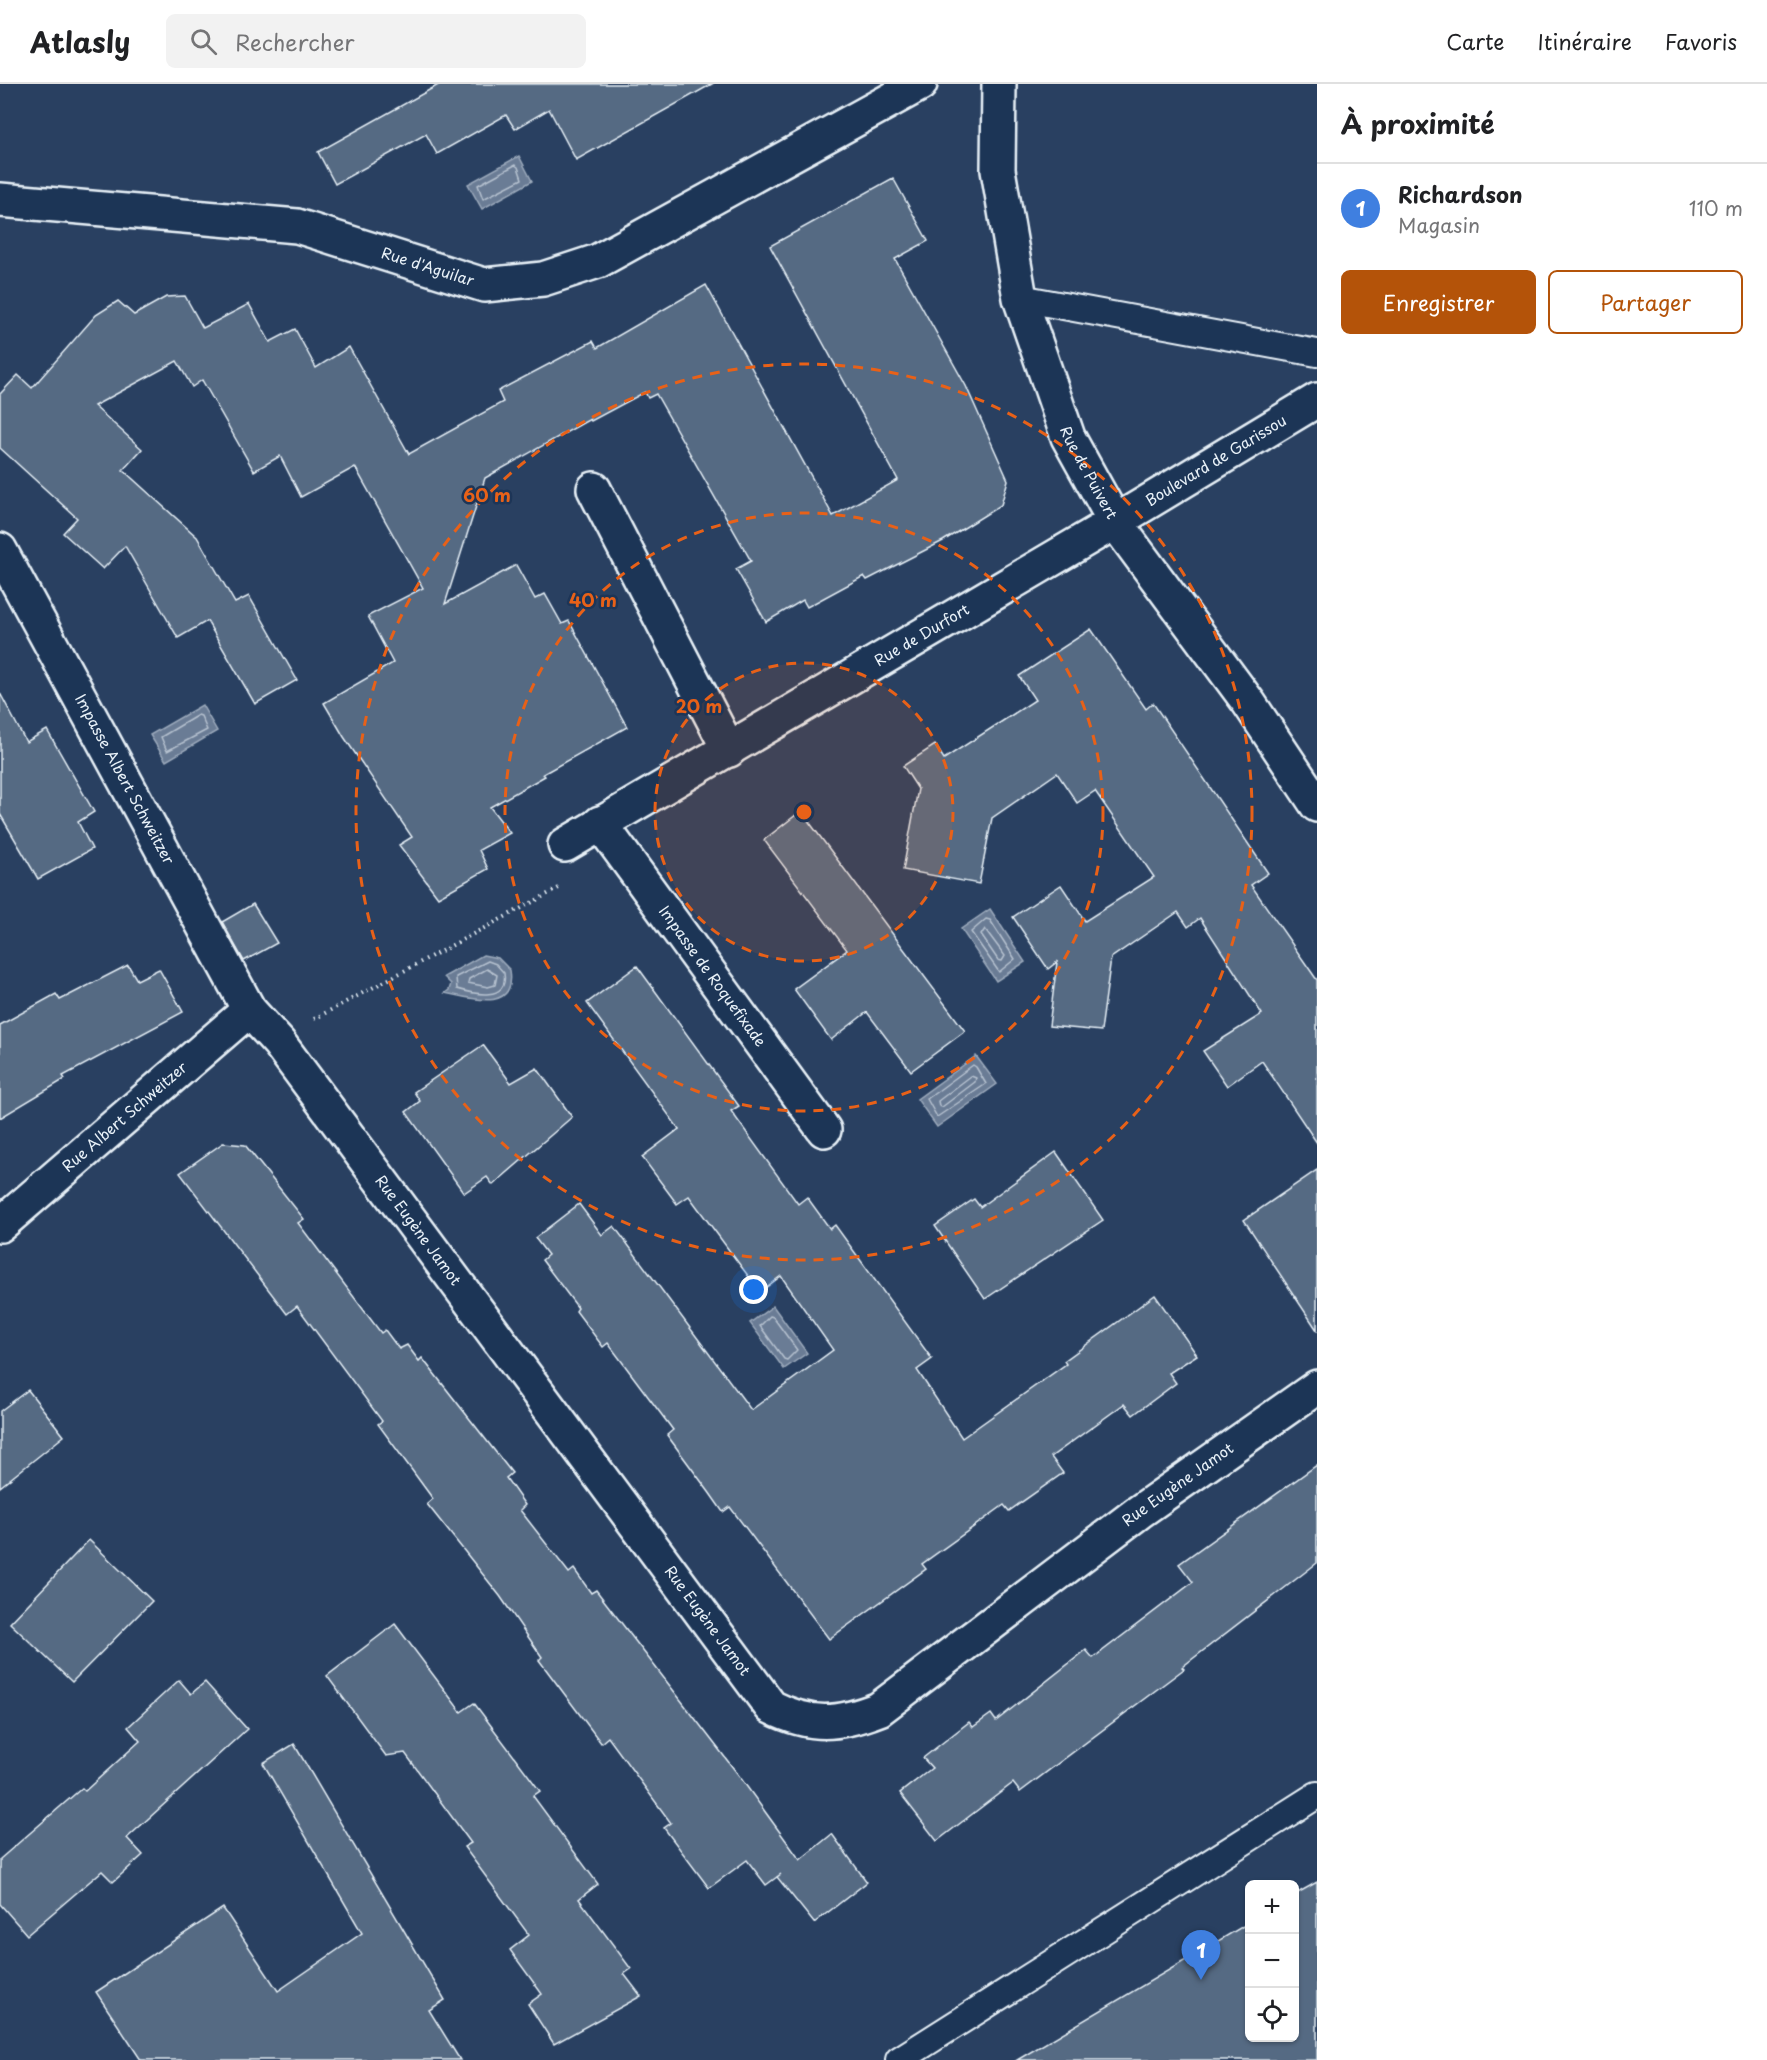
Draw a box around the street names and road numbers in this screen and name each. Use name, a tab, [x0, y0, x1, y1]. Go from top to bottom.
street label: Rue d'Aguilar	[379, 240, 477, 291]
street label: Boulevard de Garissou	[1140, 408, 1290, 511]
street label: Rue de Puivert	[1055, 423, 1124, 523]
street label: Rue de Durfort	[869, 597, 973, 671]
street label: Impasse Albert Schweitzer	[70, 689, 181, 868]
street label: Impasse de Roquefixade	[654, 900, 772, 1051]
street label: Rue Albert Schweitzer	[56, 1055, 192, 1177]
street label: Rue Eugène Jamot	[371, 1170, 468, 1289]
street label: Rue Eugène Jamot	[1116, 1436, 1238, 1531]
street label: Rue Eugène Jamot	[660, 1560, 757, 1680]

